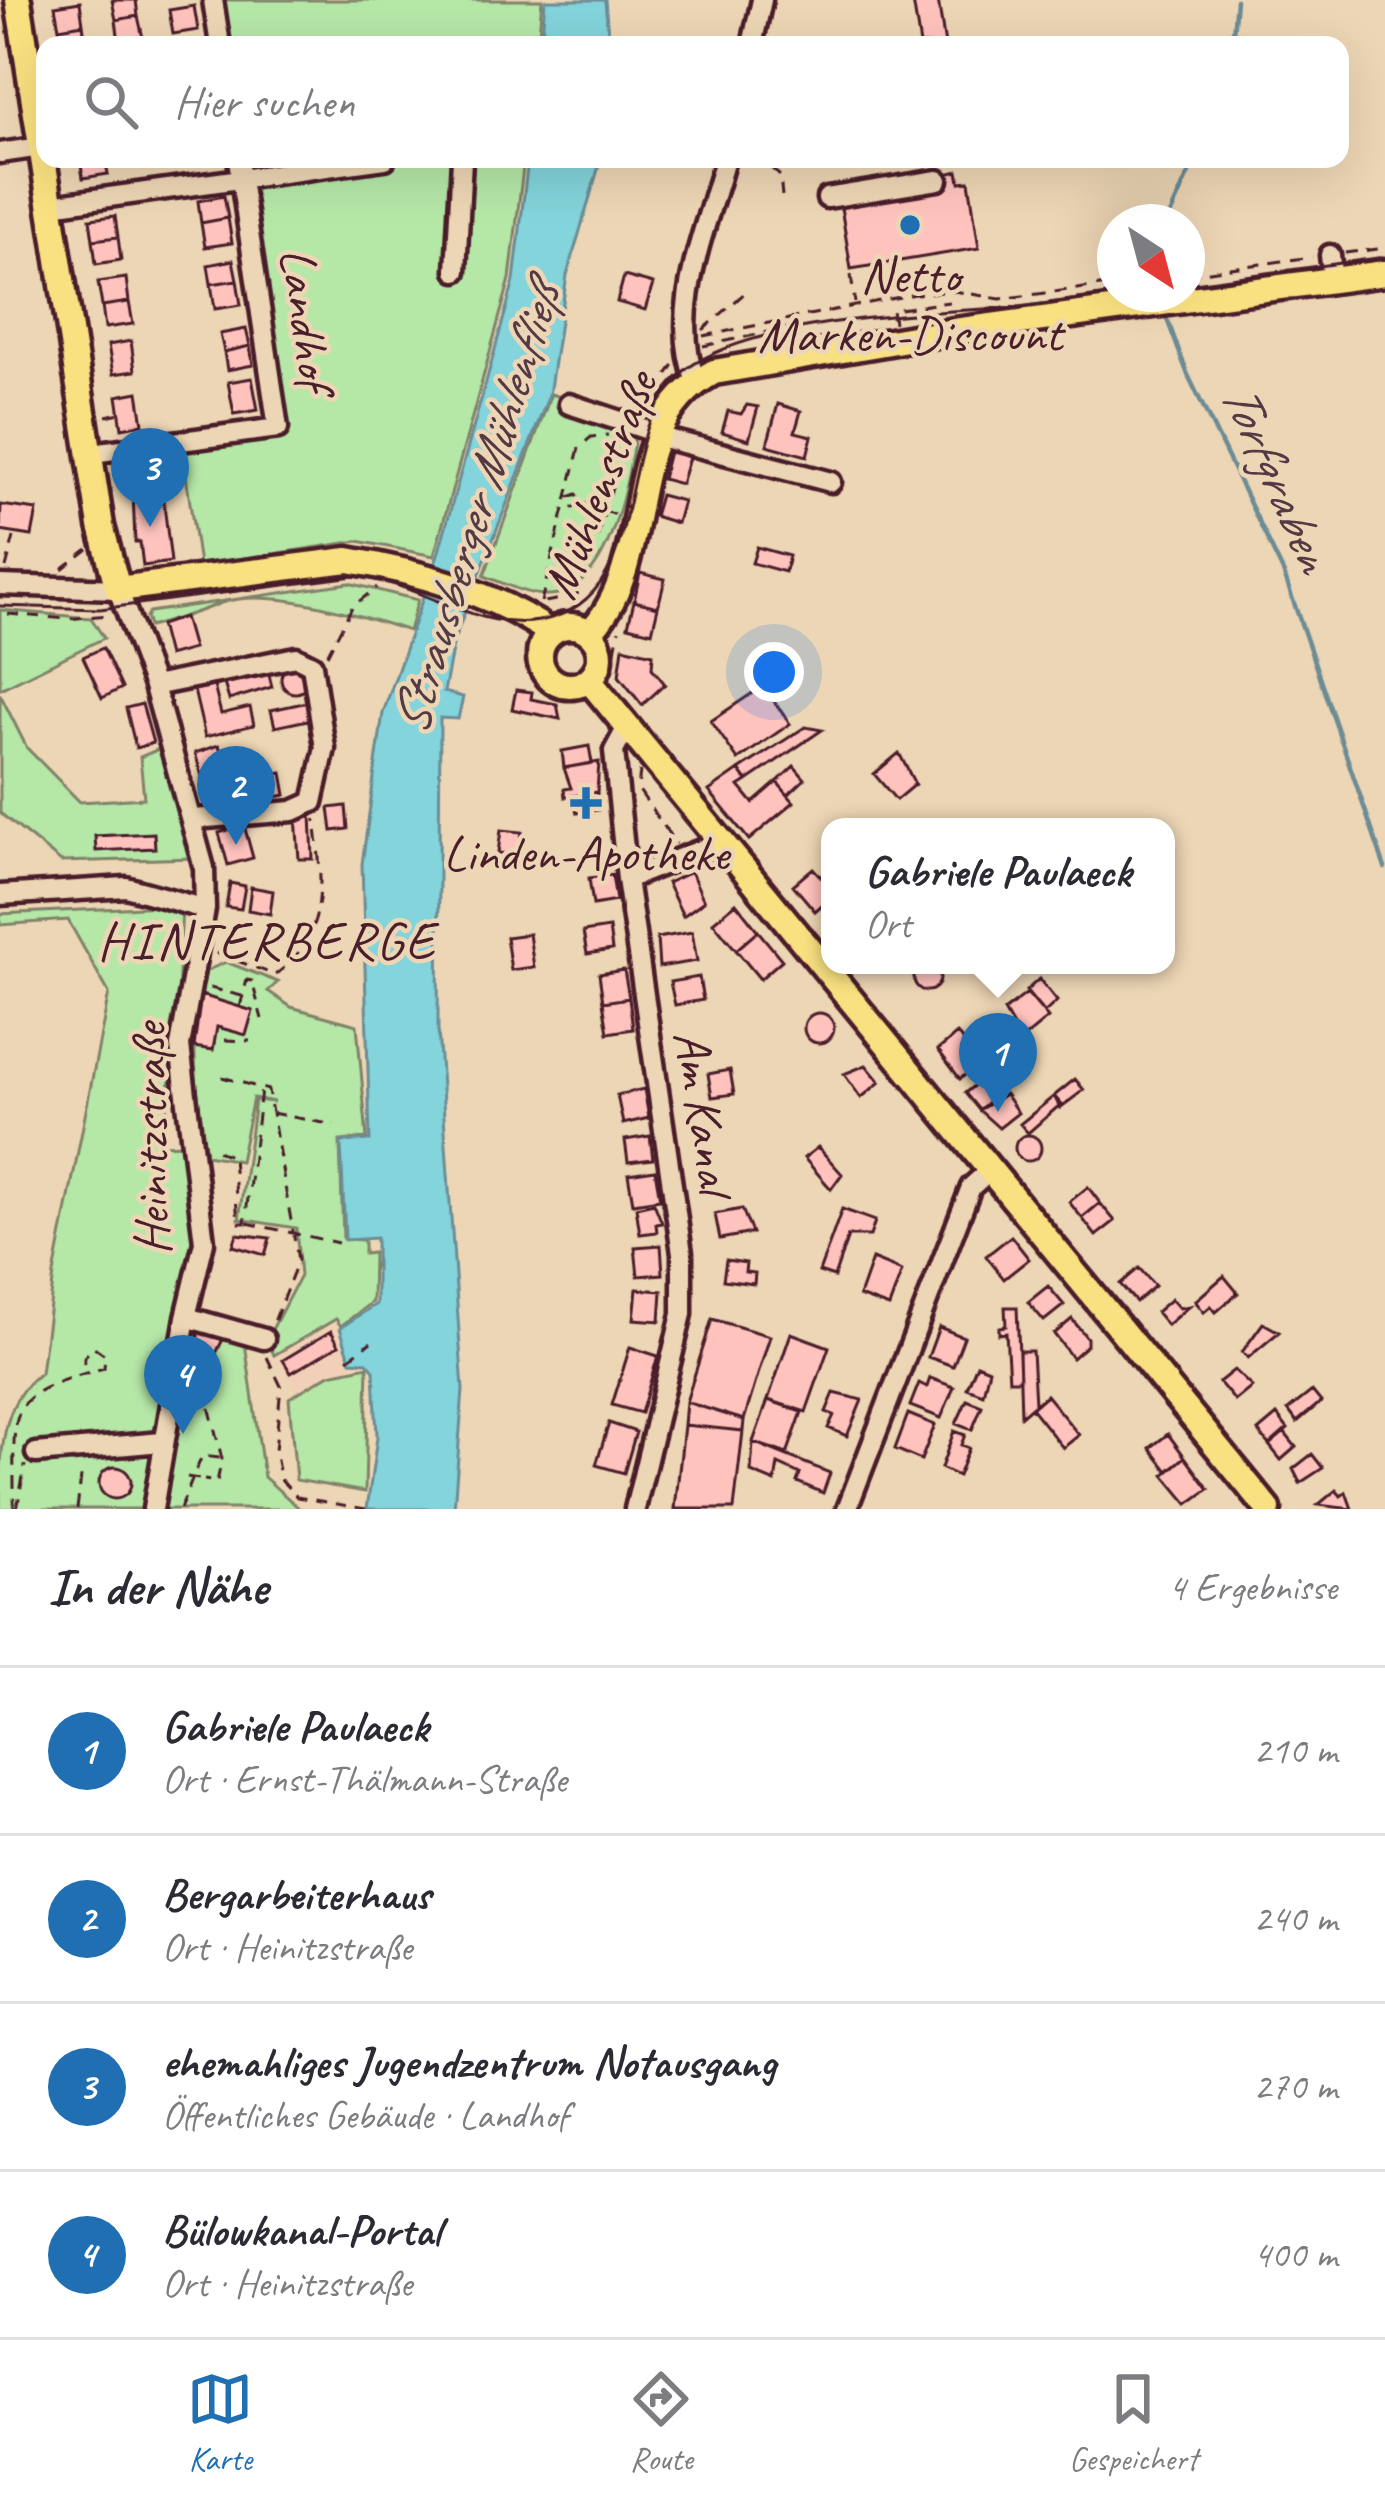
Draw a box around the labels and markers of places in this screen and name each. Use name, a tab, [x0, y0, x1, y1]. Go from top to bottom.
marker: Netto Marken-Discount	[897, 212, 923, 238]
place label: Netto Marken-Discount	[758, 243, 1067, 366]
pin: 3	[111, 428, 189, 527]
pin: 2	[197, 746, 275, 845]
marker: Linden-Apotheke	[573, 790, 599, 816]
place label: Linden-Apotheke	[443, 821, 732, 885]
pin: 1	[959, 1013, 1037, 1112]
pin: 4	[144, 1335, 222, 1434]

